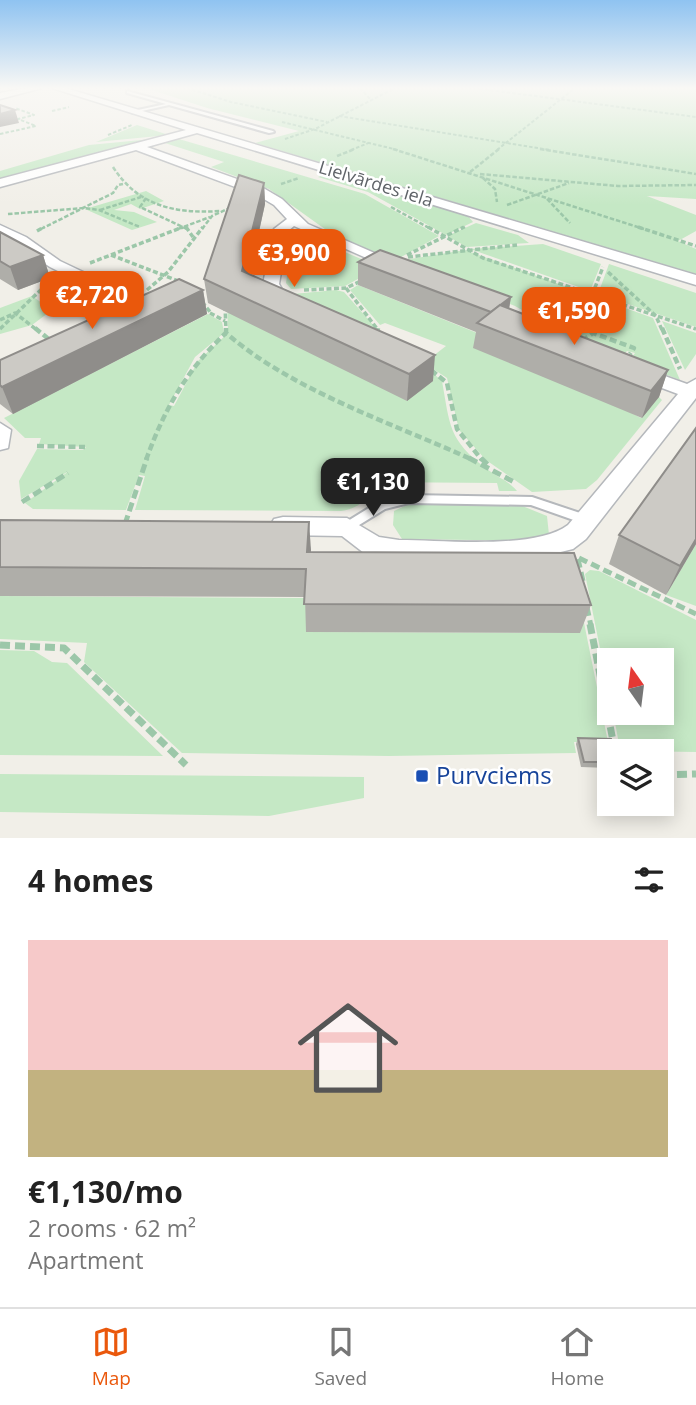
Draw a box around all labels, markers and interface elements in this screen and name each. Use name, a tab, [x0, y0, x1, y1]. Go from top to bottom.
street label: Lielvārdes iela	[316, 154, 436, 212]
pin: €3,900	[237, 230, 351, 289]
text: €3,900	[258, 236, 330, 268]
pin: €2,720	[35, 272, 149, 331]
text: €2,720	[56, 278, 128, 310]
pin: €1,590	[517, 288, 631, 347]
text: €1,590	[538, 294, 610, 326]
pin: €1,130	[316, 458, 430, 518]
text: €1,130	[337, 465, 409, 497]
north arrow	[597, 648, 674, 724]
map controls	[597, 648, 674, 816]
button: layers	[597, 739, 674, 816]
place label: Purvciems	[436, 758, 552, 791]
marker: Purvciems	[414, 768, 430, 784]
text: 4 homes	[28, 860, 153, 901]
icon: filters	[630, 861, 668, 899]
icon: home	[285, 985, 411, 1111]
text: €1,130/mo	[28, 1171, 183, 1212]
text: 2 rooms · 62 m²	[28, 1212, 196, 1244]
text: Apartment	[28, 1244, 144, 1276]
tab: Map	[92, 1323, 131, 1391]
tab: Saved	[314, 1323, 367, 1391]
tab: Home	[551, 1323, 604, 1391]

